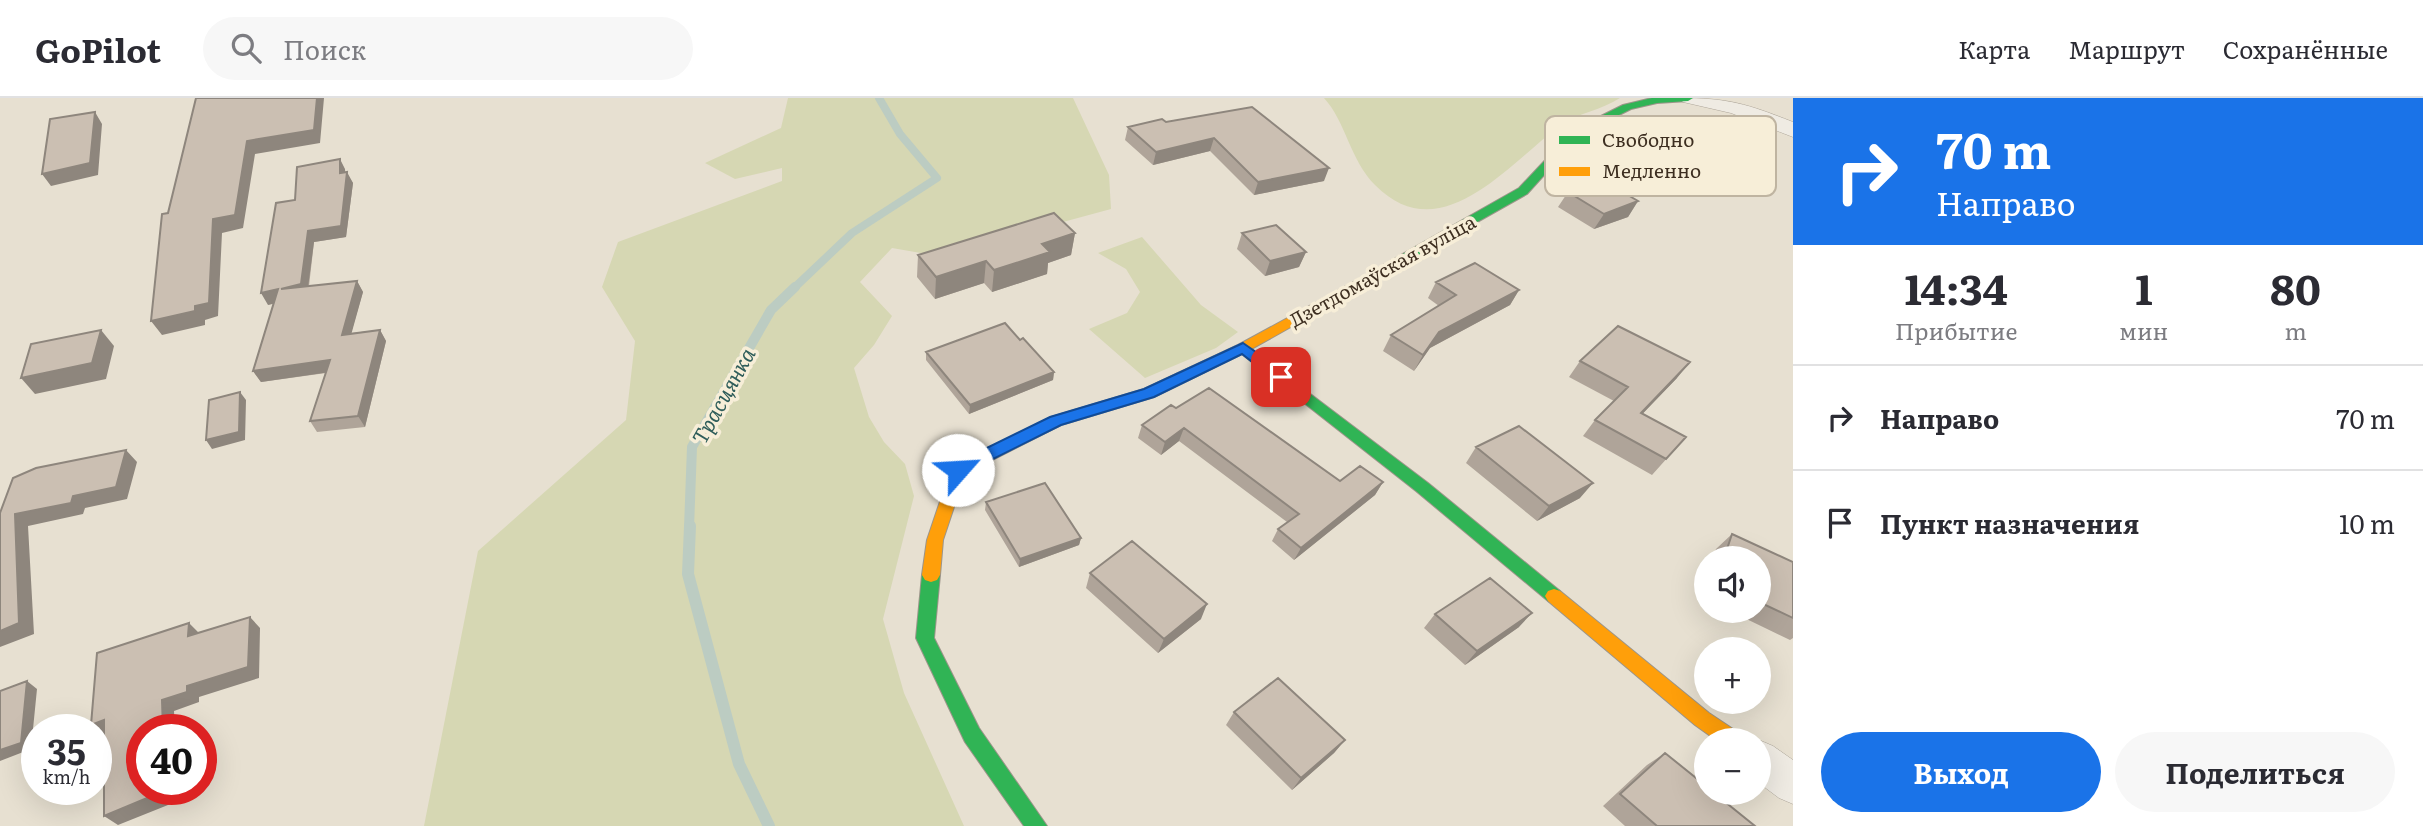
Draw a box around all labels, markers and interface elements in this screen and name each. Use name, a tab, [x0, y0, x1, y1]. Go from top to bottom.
search box	[203, 17, 693, 80]
text: GoPilot	[35, 24, 161, 73]
icon: search	[227, 29, 265, 67]
text: Поиск	[283, 29, 366, 68]
text: Карта	[1958, 31, 2030, 66]
text: Маршрут	[2068, 31, 2185, 66]
text: Сохранённые	[2223, 31, 2388, 66]
text: 70 m	[1936, 111, 2051, 184]
legend	[1545, 116, 1776, 196]
text: Свободно	[1602, 125, 1694, 153]
icon: right	[1821, 126, 1912, 217]
text: Медленно	[1602, 156, 1701, 184]
text: Направо	[1936, 178, 2076, 226]
street label: Дзетдомаўская вуліца	[1284, 207, 1481, 333]
text: 14:34	[1905, 256, 2008, 318]
text: 1	[2135, 256, 2153, 318]
text: 80	[2270, 256, 2321, 318]
text: Прибытие	[1895, 313, 2017, 347]
text: мин	[2119, 313, 2168, 347]
text: m	[2285, 313, 2307, 347]
water label: Трасцянка	[683, 341, 761, 449]
pin	[1251, 347, 1311, 407]
icon: arrive	[1262, 358, 1300, 396]
text: Направо	[1880, 398, 1999, 437]
text: 70 m	[2336, 398, 2395, 437]
icon: right	[1821, 399, 1859, 437]
position arrow	[921, 433, 995, 507]
text: Пункт назначения	[1880, 503, 2139, 542]
text: 10 m	[2339, 503, 2395, 542]
icon: arrive	[1821, 504, 1859, 542]
map controls	[1694, 546, 1771, 805]
button: sound	[1694, 546, 1771, 623]
button: +	[1694, 637, 1771, 714]
speed limit sign: 40	[126, 714, 217, 805]
text: 35	[47, 724, 86, 776]
button: −	[1694, 728, 1771, 805]
button: Выход	[1821, 732, 2101, 812]
button: Поделиться	[2115, 732, 2395, 812]
text: km/h	[43, 763, 90, 790]

